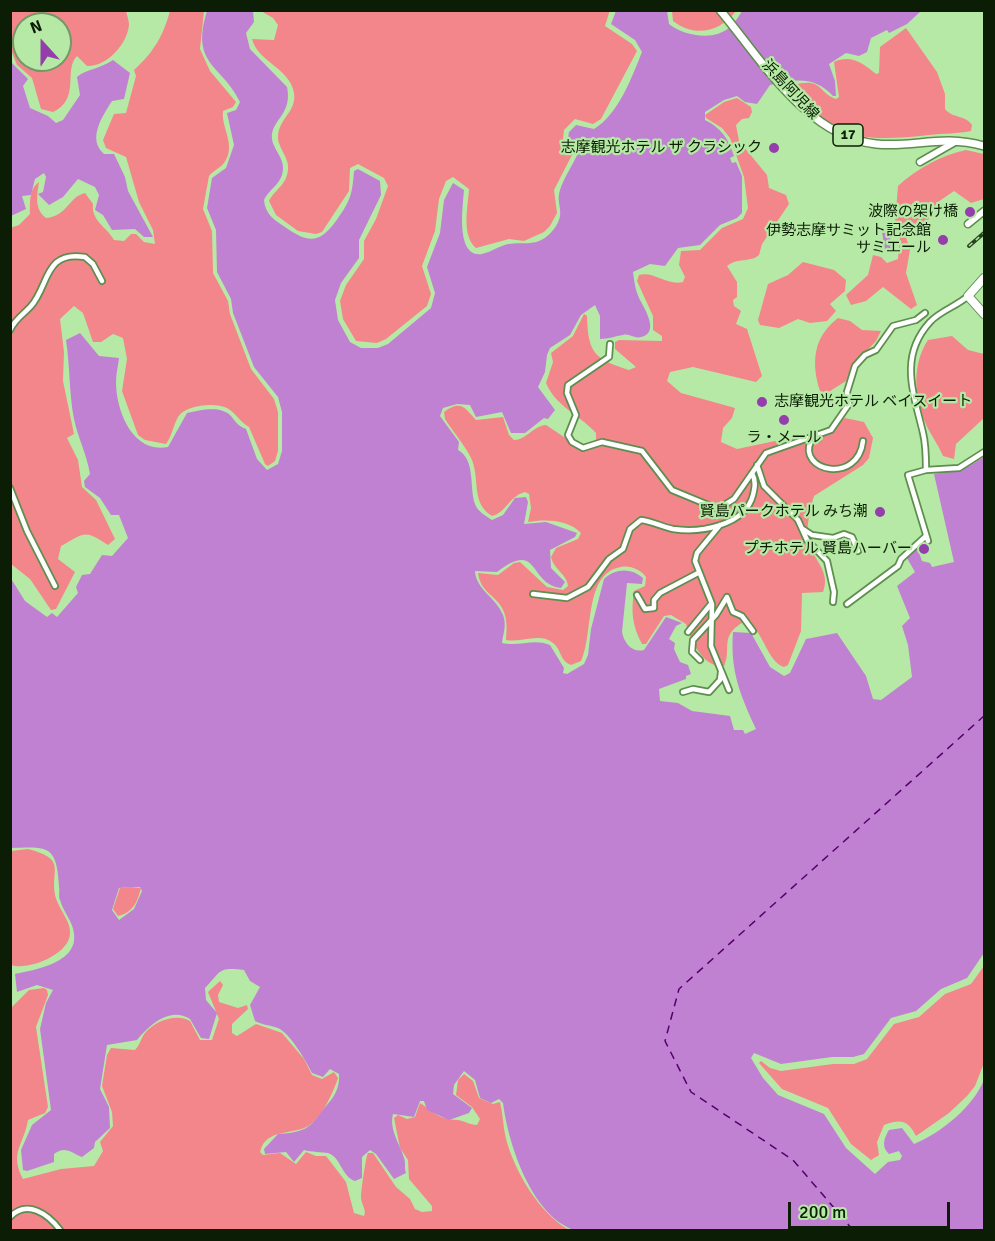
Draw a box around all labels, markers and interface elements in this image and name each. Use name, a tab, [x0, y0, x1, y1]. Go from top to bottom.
north arrow	[12, 12, 72, 72]
text: N	[27, 16, 45, 38]
street label: 浜島阿児線	[758, 56, 822, 124]
road number: 17	[833, 124, 863, 146]
place label: 志摩観光ホテル ザ クラシック	[560, 139, 762, 157]
marker: 志摩観光ホテル ザ クラシック	[767, 141, 781, 155]
place label: 波際の架け橋	[868, 203, 958, 221]
marker: 波際の架け橋	[963, 205, 977, 219]
place label: 伊勢志摩サミット記念館 サミエール	[766, 222, 931, 257]
marker: 伊勢志摩サミット記念館 サミエール	[936, 233, 950, 247]
place label: 志摩観光ホテル ベイスイート	[774, 393, 972, 411]
marker: 志摩観光ホテル ベイスイート	[755, 395, 769, 409]
marker: ラ・メール	[777, 413, 791, 427]
place label: ラ・メール	[747, 429, 821, 447]
place label: 賢島パークホテル みち潮	[700, 503, 868, 521]
marker: 賢島パークホテル みち潮	[873, 505, 887, 519]
place label: プチホテル 賢島ハーバー	[744, 540, 912, 558]
marker: プチホテル 賢島ハーバー	[917, 542, 931, 556]
scale bar	[791, 1190, 953, 1228]
text: 200 m	[799, 1201, 846, 1223]

